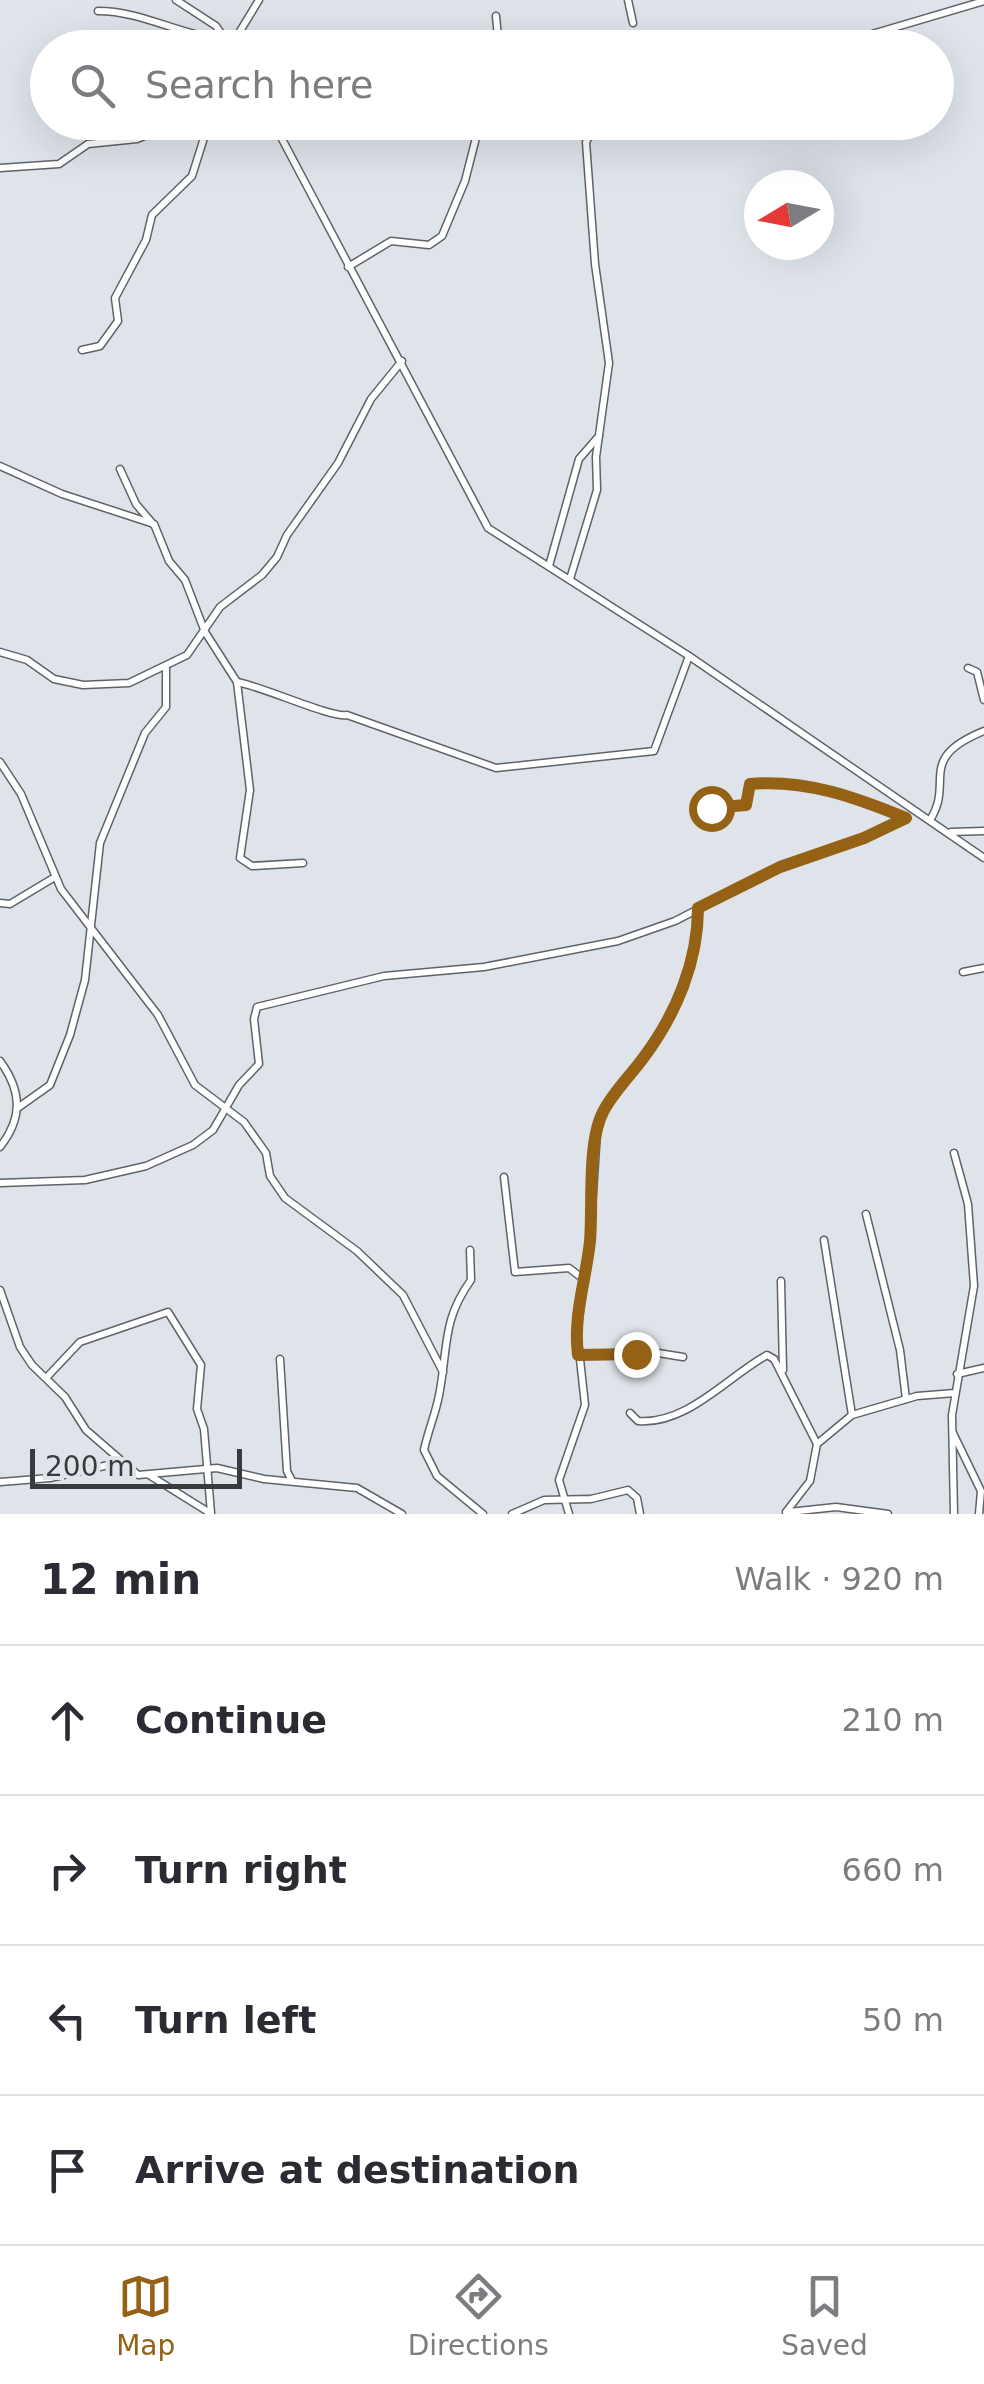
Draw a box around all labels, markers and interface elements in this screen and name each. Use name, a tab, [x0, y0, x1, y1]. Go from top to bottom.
search box	[30, 30, 954, 140]
icon: search	[65, 58, 120, 113]
text: Search here	[145, 63, 373, 107]
north arrow	[744, 170, 834, 260]
route start	[689, 786, 735, 832]
route end	[614, 1332, 660, 1378]
scale bar	[30, 1444, 242, 1488]
text: 200 m	[45, 1450, 135, 1483]
text: 12 min	[40, 1555, 201, 1604]
text: Walk · 920 m	[734, 1560, 944, 1598]
icon: ahead	[40, 1693, 95, 1748]
text: Continue	[135, 1698, 327, 1742]
text: 210 m	[842, 1701, 944, 1739]
icon: right	[40, 1843, 95, 1898]
text: Turn right	[135, 1848, 347, 1892]
text: 660 m	[842, 1851, 944, 1889]
icon: left	[40, 1993, 95, 2048]
text: Turn left	[135, 1998, 316, 2042]
text: 50 m	[862, 2001, 944, 2039]
icon: arrive	[40, 2143, 95, 2198]
text: Arrive at destination	[135, 2148, 580, 2192]
tab: Map	[116, 2269, 175, 2362]
tab: Directions	[408, 2269, 549, 2362]
tab: Saved	[781, 2269, 868, 2362]

